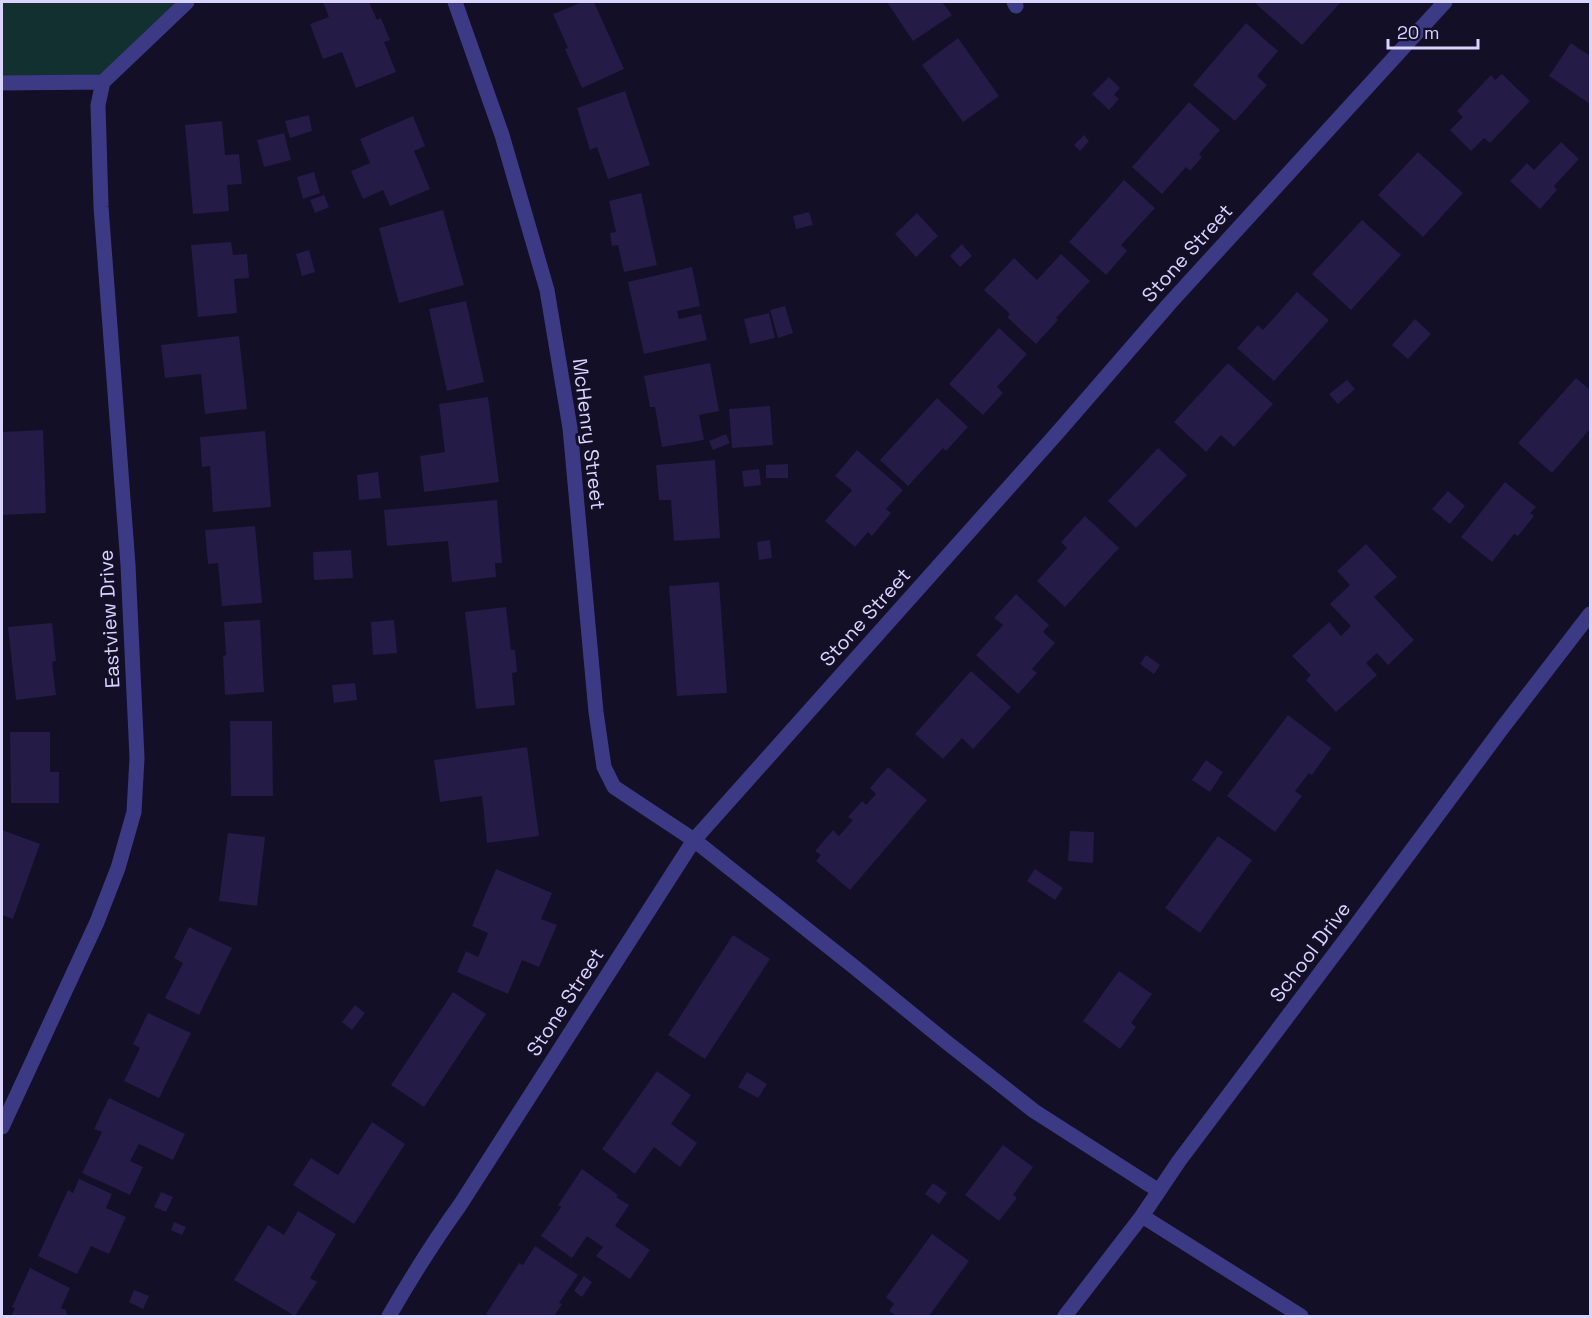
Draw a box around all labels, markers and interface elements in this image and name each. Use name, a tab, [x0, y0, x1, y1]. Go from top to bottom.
scale bar	[1388, 12, 1478, 50]
text: 20 m	[1397, 21, 1440, 44]
street label: Stone Street	[1136, 198, 1238, 308]
street label: McHenry Street	[567, 357, 611, 511]
street label: Eastview Drive	[92, 549, 126, 689]
street label: Stone Street	[814, 562, 916, 672]
street label: School Drive	[1264, 897, 1356, 1007]
street label: Stone Street	[520, 943, 610, 1061]

